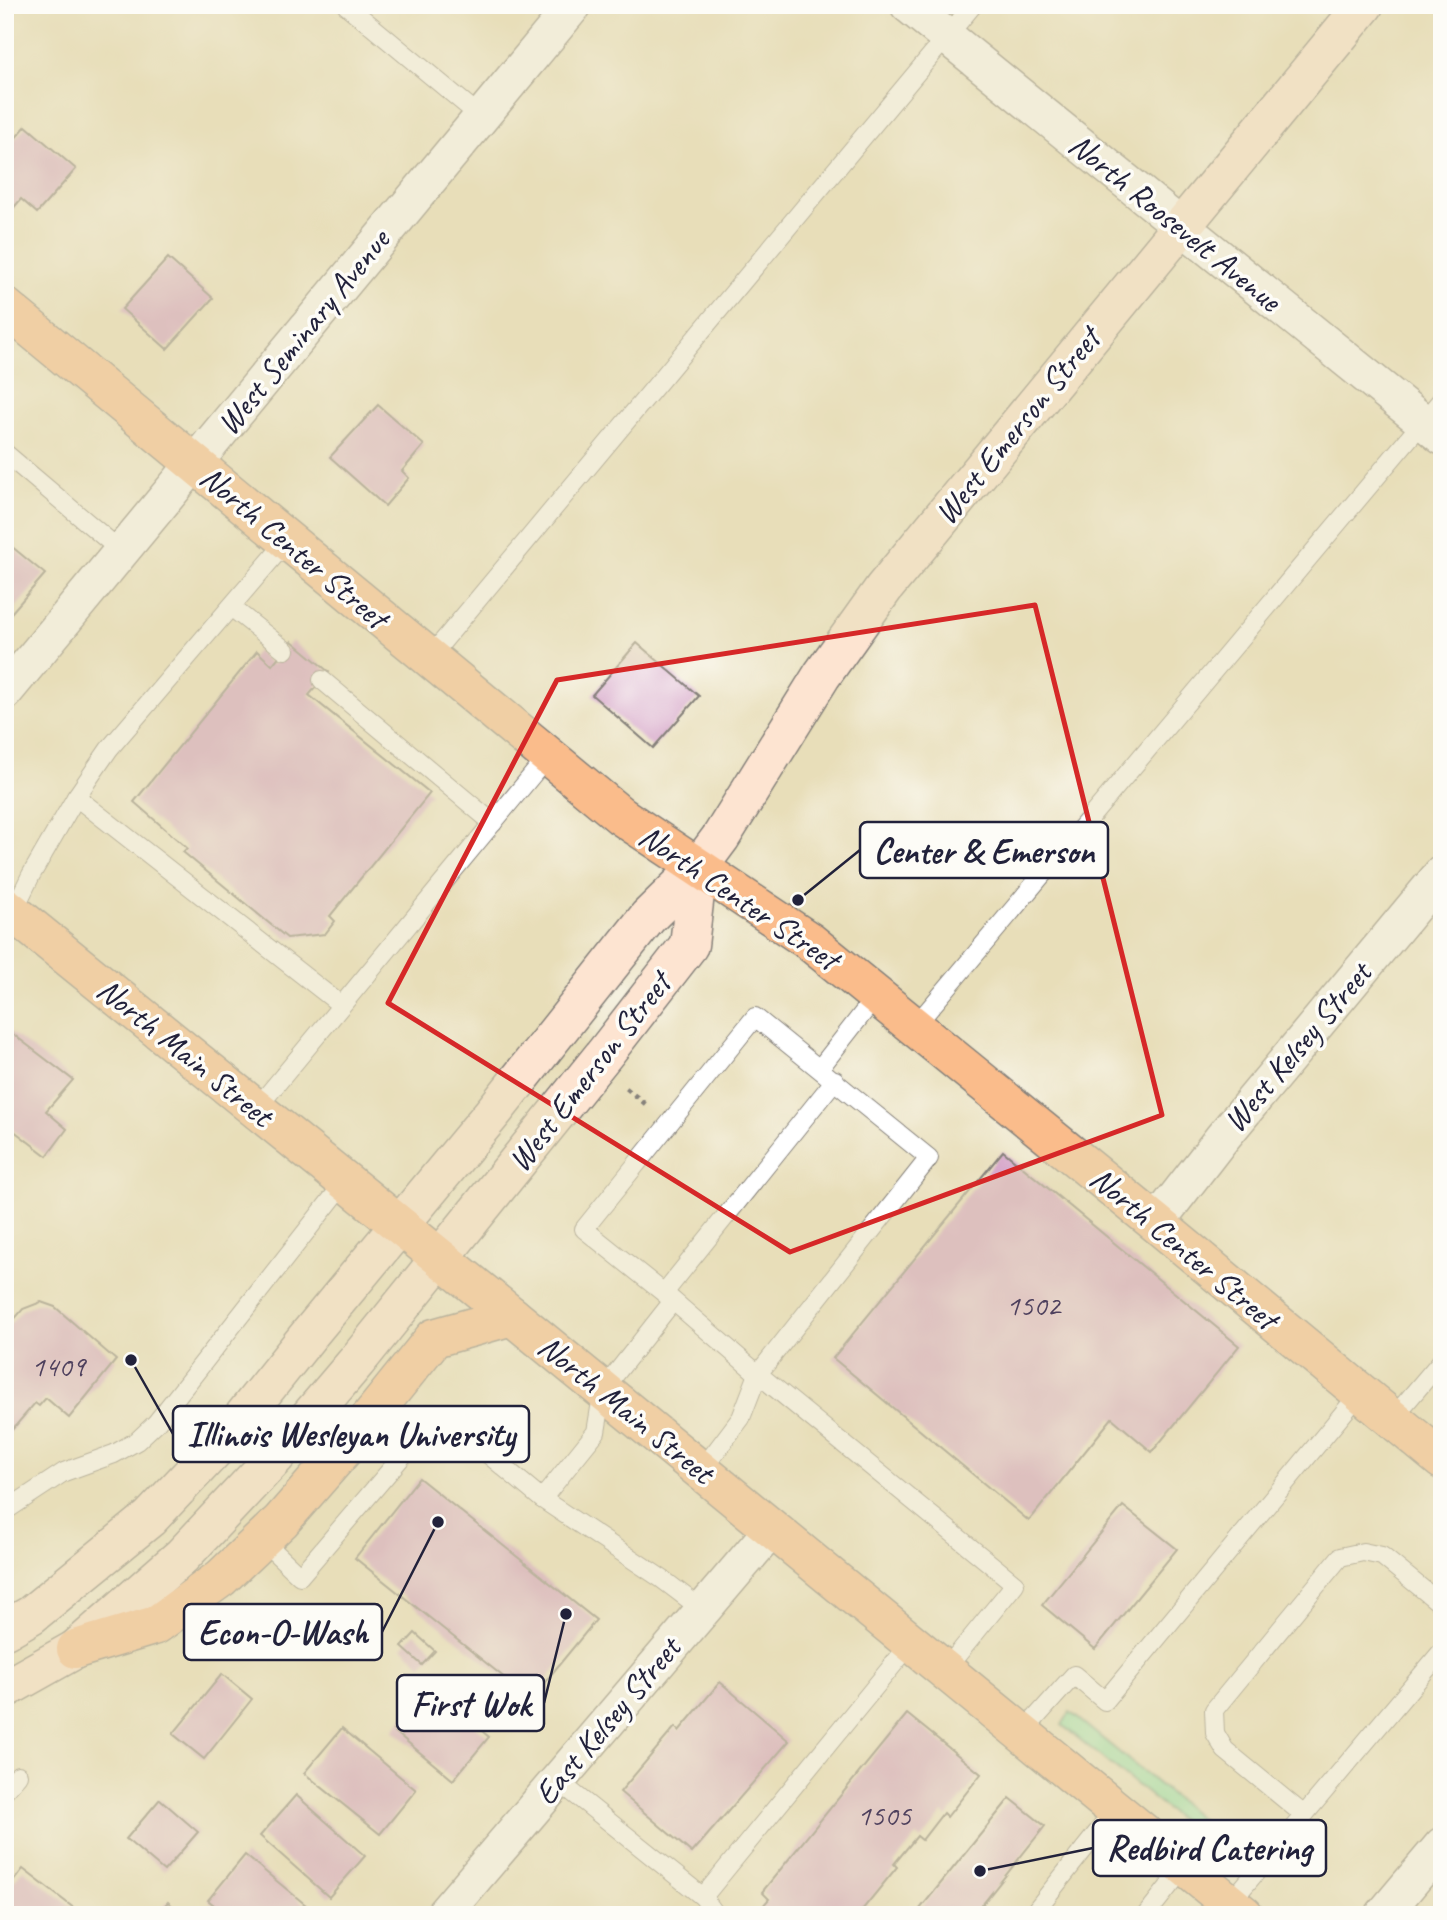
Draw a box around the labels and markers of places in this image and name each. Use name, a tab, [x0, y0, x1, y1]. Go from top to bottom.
callout: Center & Emerson	[860, 822, 1108, 878]
callout: Illinois Wesleyan University	[173, 1406, 529, 1462]
callout: Econ-O-Wash	[184, 1604, 382, 1660]
callout: First Wok	[397, 1675, 544, 1731]
callout: Redbird Catering	[1093, 1820, 1326, 1876]

